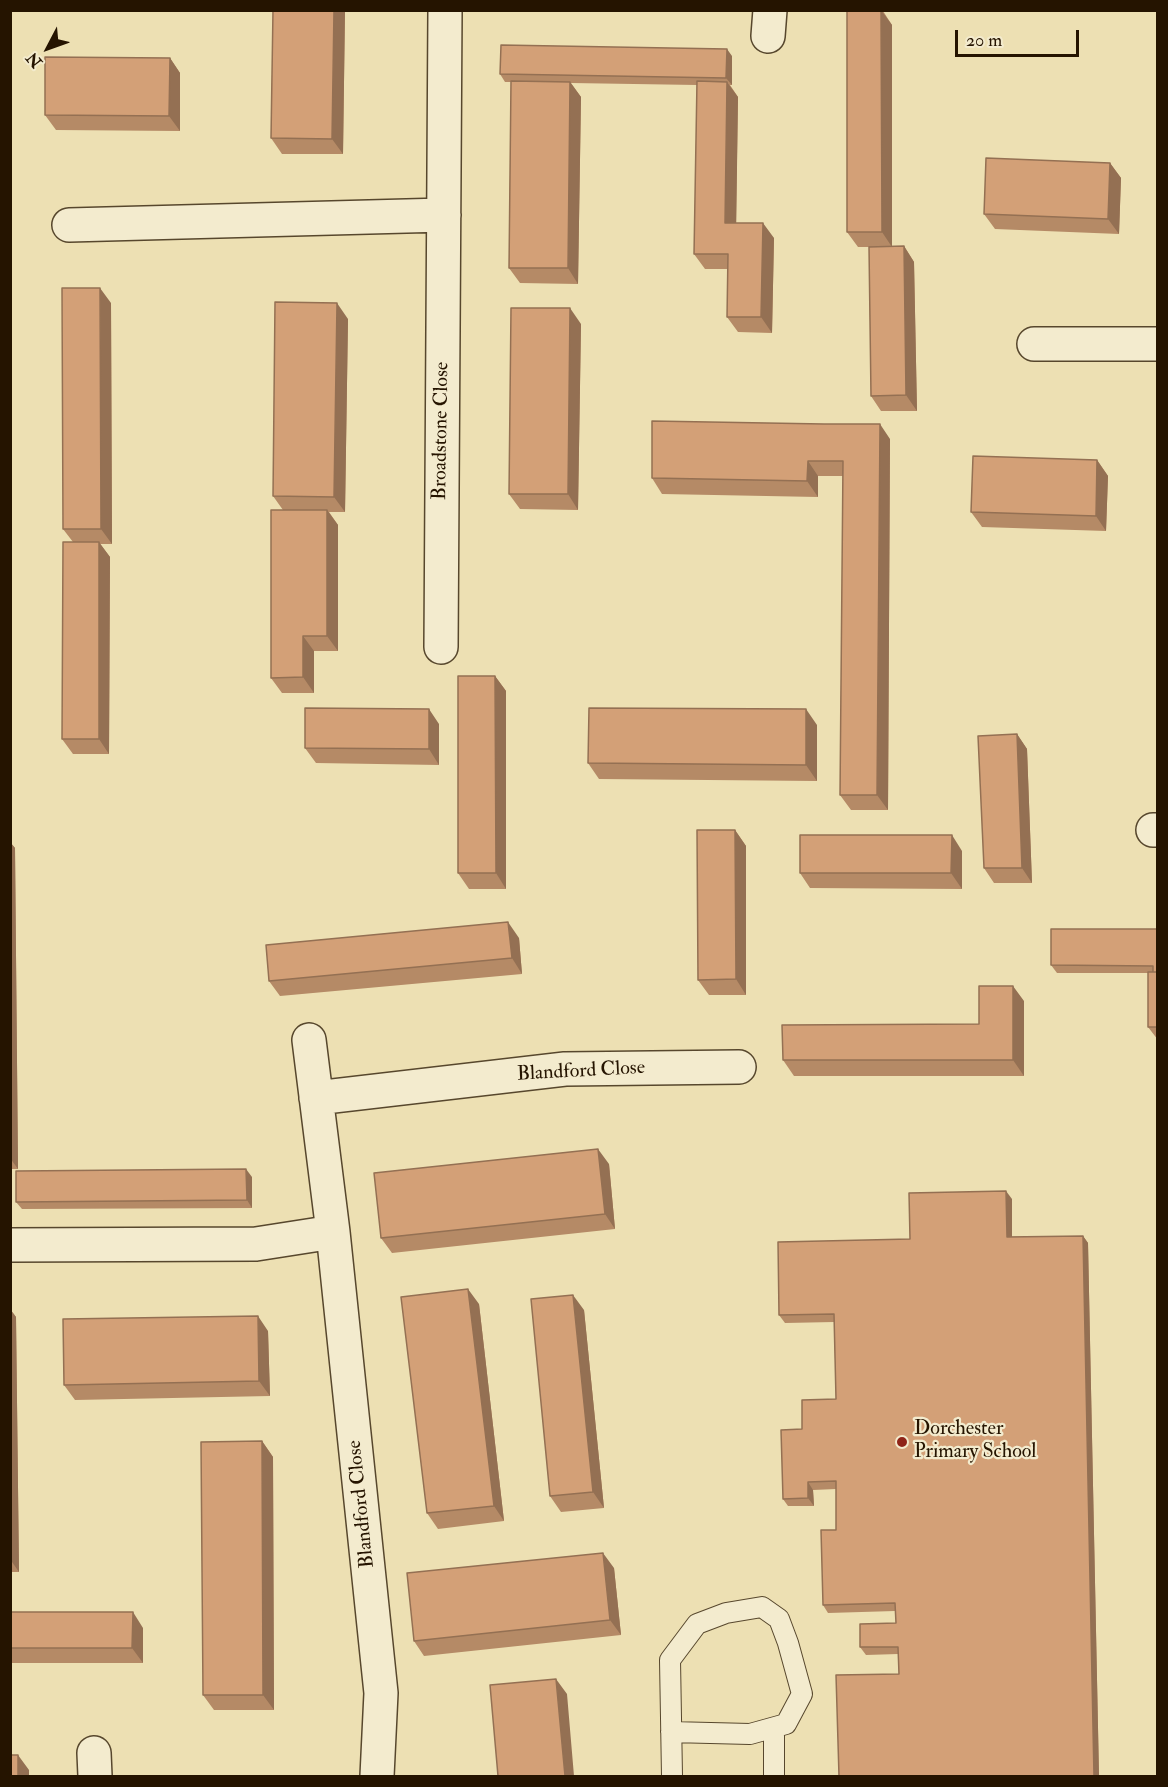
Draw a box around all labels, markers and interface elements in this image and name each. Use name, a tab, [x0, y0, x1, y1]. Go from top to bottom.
north arrow	[18, 18, 78, 78]
scale bar	[958, 18, 1082, 56]
text: 20 m	[966, 29, 1002, 52]
text: N	[22, 48, 47, 72]
street label: Broadstone Close	[429, 362, 455, 500]
street label: Blandford Close	[516, 1057, 646, 1087]
place label: Dorchester Primary School	[914, 1418, 1036, 1465]
marker: Dorchester Primary School	[895, 1435, 909, 1449]
street label: Blandford Close	[343, 1439, 381, 1569]

